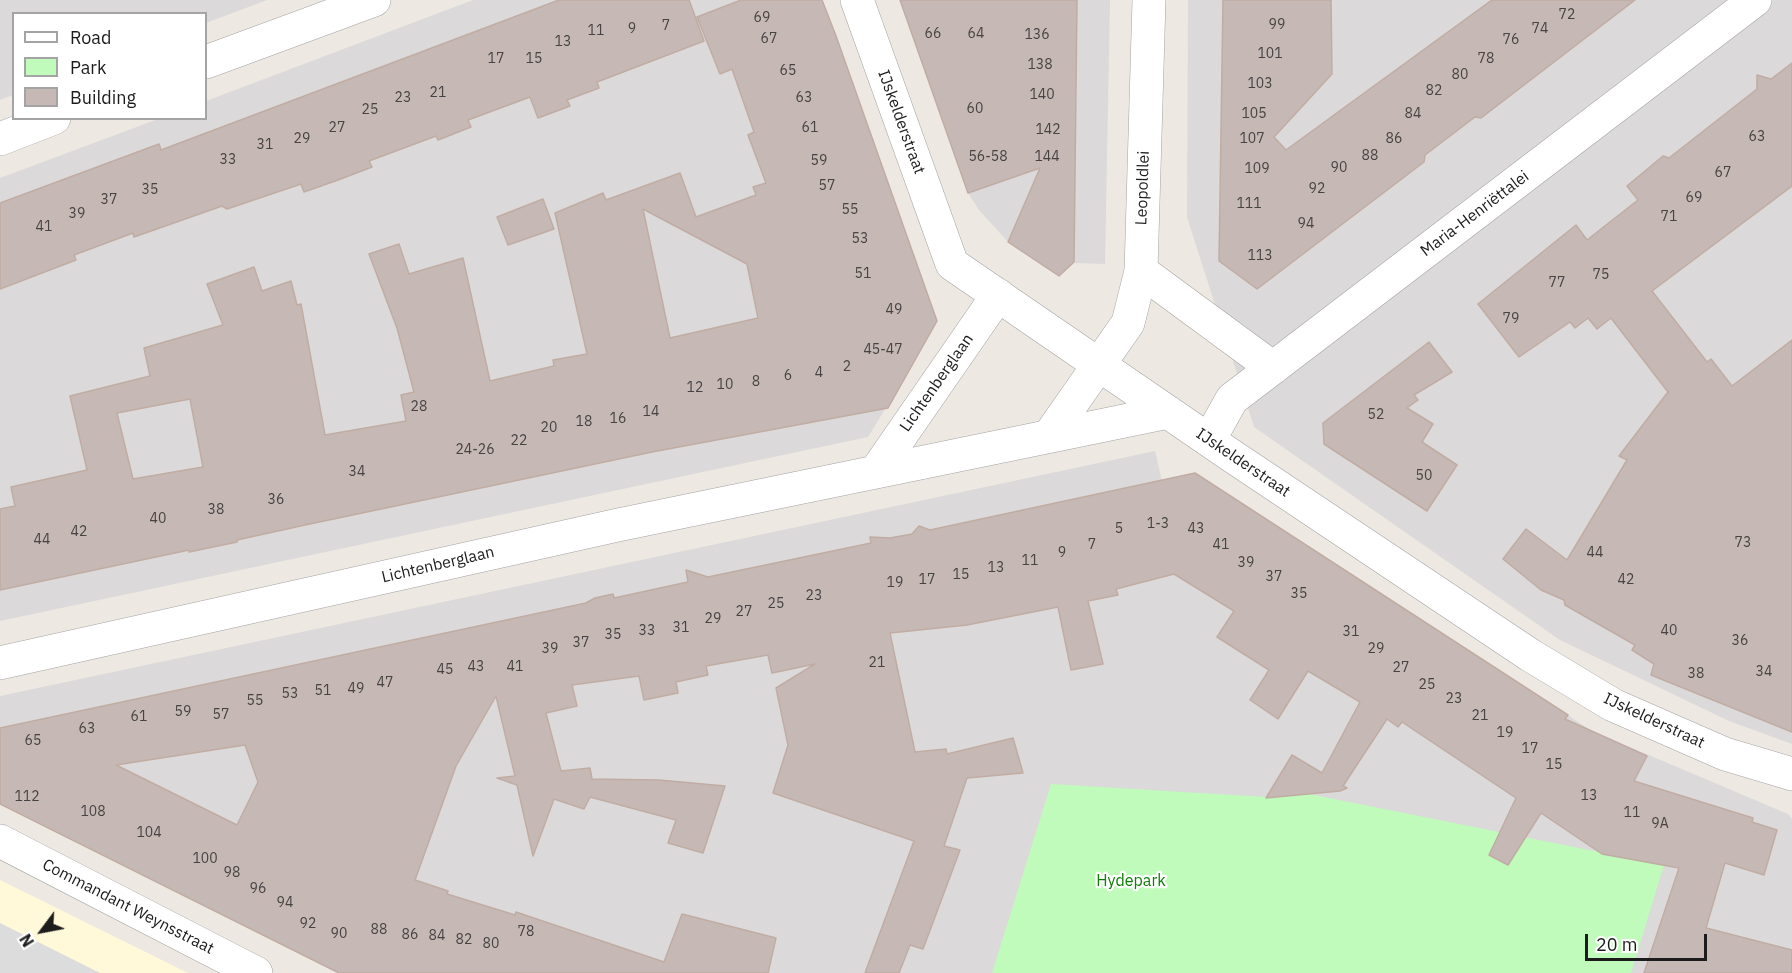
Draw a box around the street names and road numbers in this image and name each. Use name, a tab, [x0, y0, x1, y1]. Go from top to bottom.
street label: IJskelderstraat	[873, 67, 929, 177]
street label: Leopoldlei	[1132, 150, 1154, 226]
street label: Maria-Henriëttalei	[1417, 167, 1533, 261]
street label: Lichtenberglaan	[896, 330, 978, 436]
street label: IJskelderstraat	[1192, 424, 1294, 502]
street label: Lichtenberglaan	[380, 543, 496, 587]
street label: IJskelderstraat	[1600, 689, 1708, 753]
street label: Commandant Weynsstraat	[39, 855, 217, 959]

